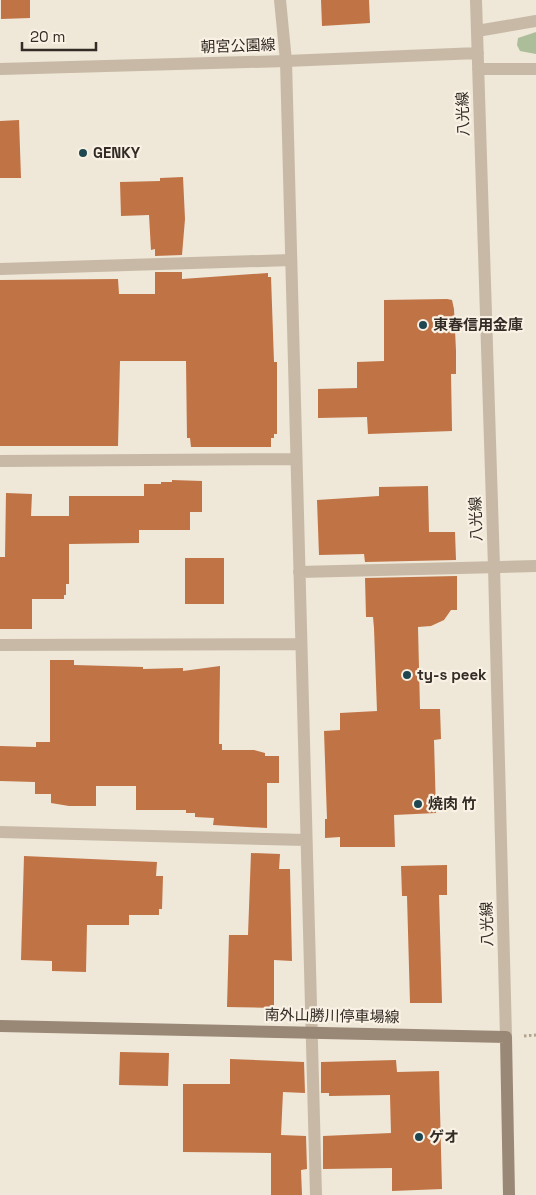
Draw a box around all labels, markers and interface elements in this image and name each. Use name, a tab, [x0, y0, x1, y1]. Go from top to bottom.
scale bar	[22, 20, 96, 52]
text: 20 m	[30, 27, 65, 46]
street label: 朝宮公園線	[200, 35, 276, 56]
street label: 八光線	[452, 91, 473, 137]
place label: GENKY	[93, 143, 141, 162]
marker: GENKY	[77, 147, 89, 159]
place label: 東春信用金庫	[433, 315, 523, 334]
marker: 東春信用金庫	[417, 319, 429, 331]
street label: 八光線	[465, 496, 486, 542]
place label: ty-s peek	[417, 665, 487, 684]
marker: ty-s peek	[401, 669, 413, 681]
place label: 焼肉 竹	[428, 794, 477, 813]
marker: 焼肉 竹	[412, 798, 424, 810]
street label: 八光線	[477, 901, 496, 947]
street label: 南外山勝川停車場線	[264, 1005, 400, 1026]
place label: ゲオ	[429, 1127, 459, 1146]
marker: ゲオ	[413, 1131, 425, 1143]

